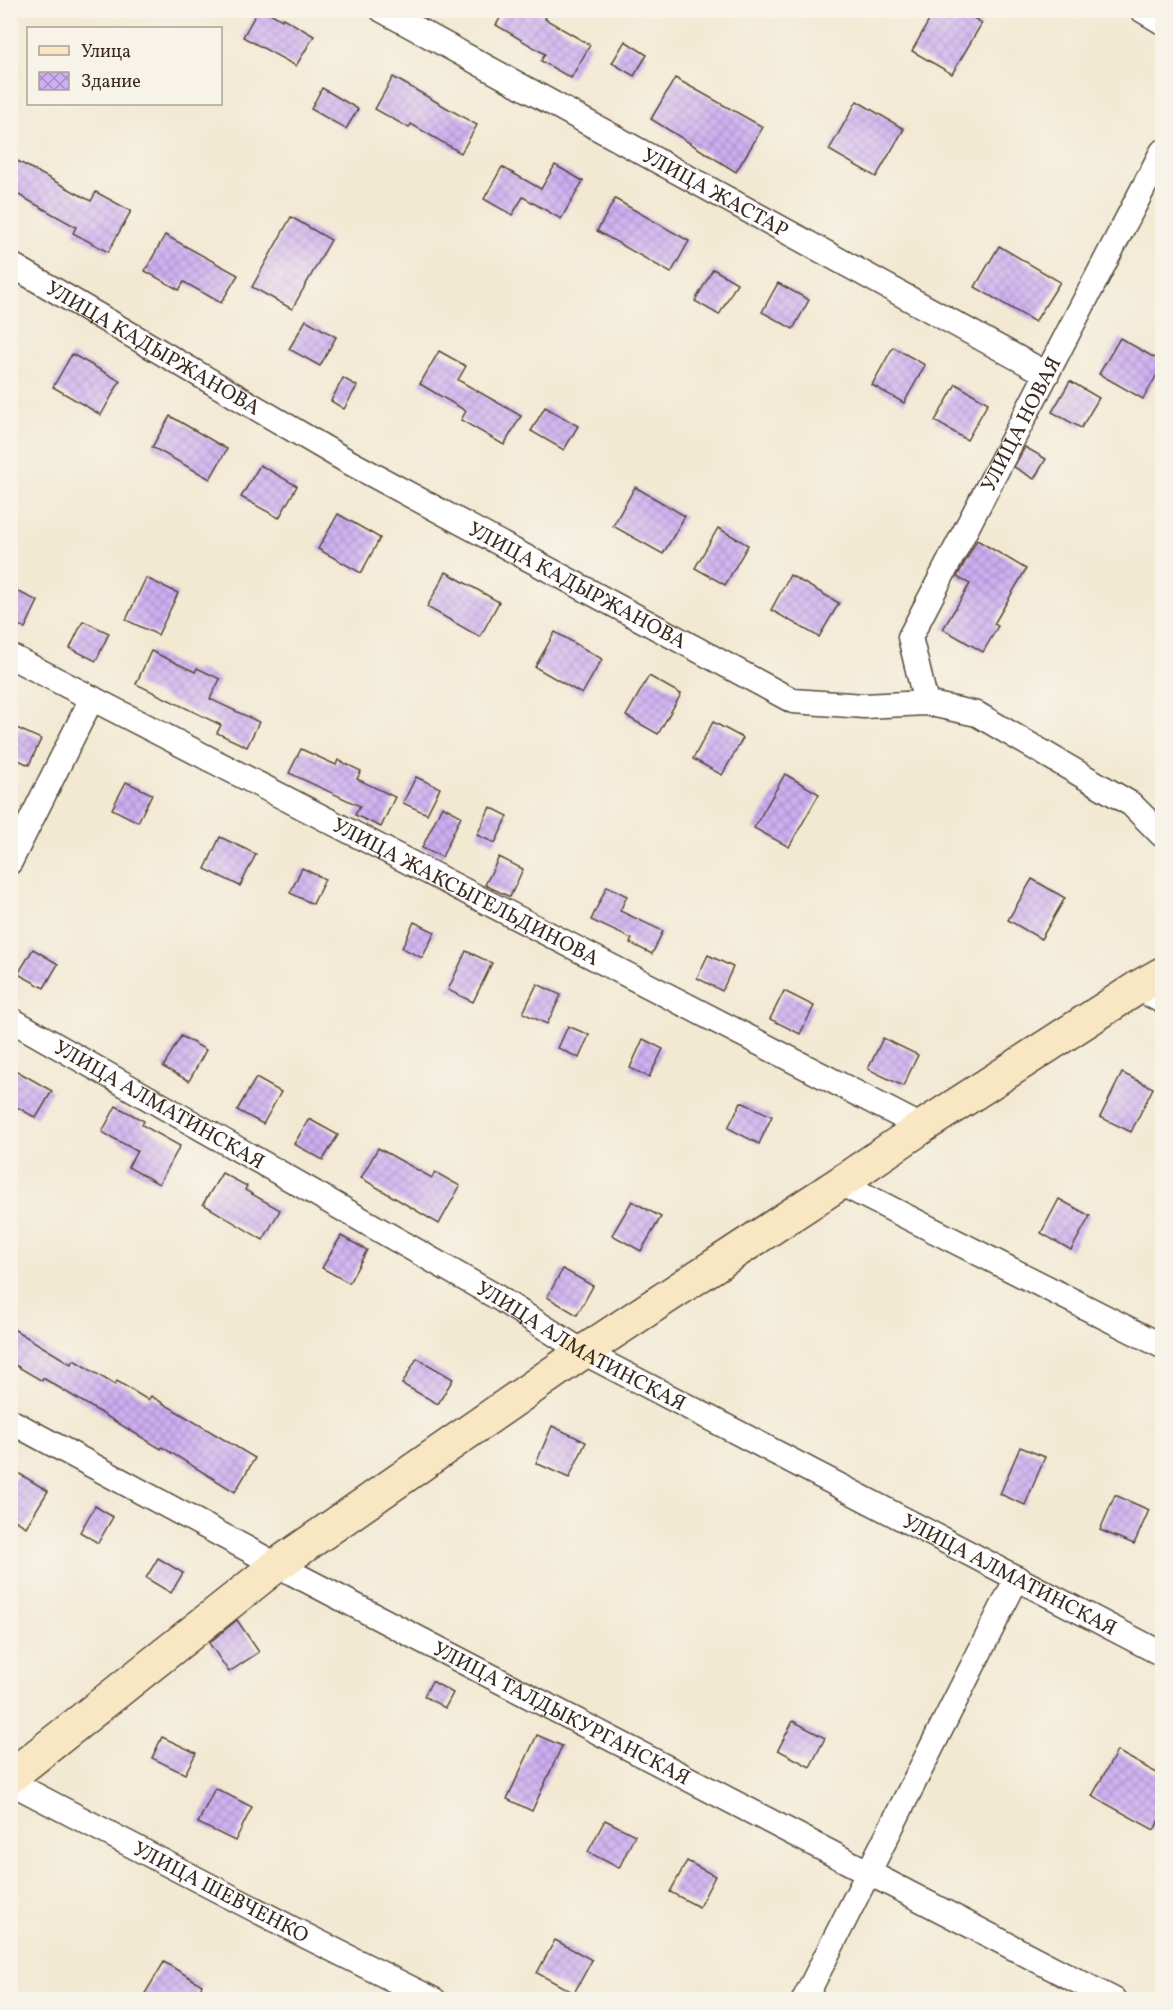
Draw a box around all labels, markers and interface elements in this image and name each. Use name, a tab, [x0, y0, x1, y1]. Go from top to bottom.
legend	[27, 27, 222, 105]
text: Улица	[81, 40, 131, 65]
text: Здание	[81, 70, 141, 95]
street label: УЛИЦА ЖАСТАР	[636, 142, 793, 246]
street label: УЛИЦА КАДЫРЖАНОВА	[40, 275, 266, 423]
street label: УЛИЦА НОВАЯ	[975, 352, 1069, 497]
street label: УЛИЦА КАДЫРЖАНОВА	[462, 516, 691, 657]
street label: УЛИЦА ЖАКСЫГЕЛЬДИНОВА	[327, 812, 604, 974]
street label: УЛИЦА АЛМАТИНСКАЯ	[48, 1034, 269, 1177]
street label: УЛИЦА АЛМАТИНСКАЯ	[470, 1275, 690, 1419]
street label: УЛИЦА АЛМАТИНСКАЯ	[896, 1508, 1121, 1644]
street label: УЛИЦА ТАЛДЫКУРГАНСКАЯ	[427, 1635, 695, 1793]
street label: УЛИЦА ШЕВЧЕНКО	[127, 1835, 313, 1951]

